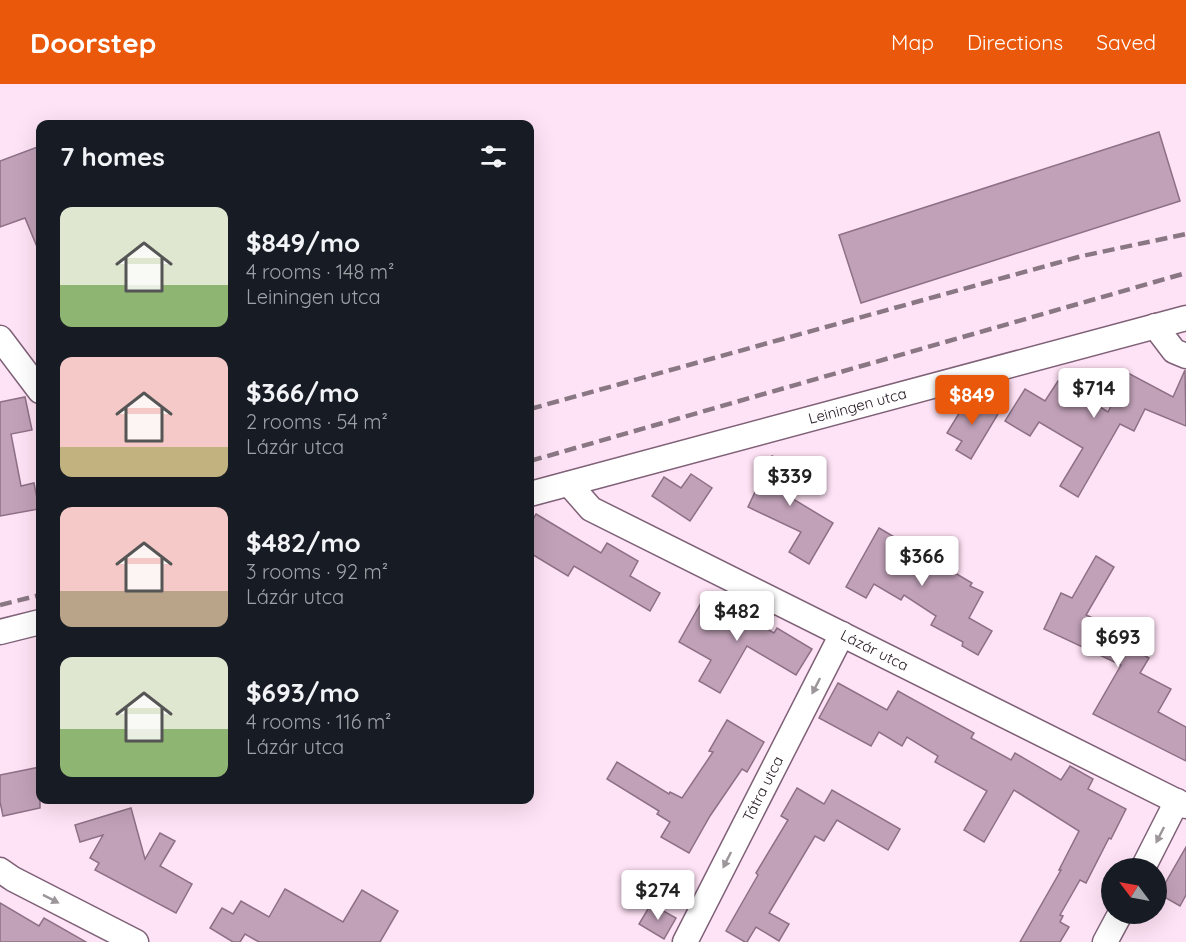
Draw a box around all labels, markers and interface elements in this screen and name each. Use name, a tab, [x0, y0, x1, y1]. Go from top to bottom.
text: Doorstep	[30, 25, 156, 60]
text: Map	[891, 29, 934, 55]
text: Directions	[967, 29, 1063, 55]
text: Saved	[1096, 29, 1156, 55]
text: 7 homes	[60, 140, 165, 173]
icon: filters	[477, 140, 510, 173]
text: $849/mo	[246, 226, 360, 259]
icon: home	[108, 231, 180, 303]
text: 4 rooms · 148 m²	[246, 259, 394, 284]
text: Leiningen utca	[246, 284, 381, 309]
pin: $714	[1058, 368, 1130, 419]
pin: $849	[936, 375, 1008, 426]
text: $714	[1072, 375, 1116, 400]
text: $366/mo	[246, 376, 359, 409]
icon: home	[108, 381, 180, 453]
text: $849	[949, 382, 995, 407]
street label: Leiningen utca	[806, 383, 909, 428]
text: 2 rooms · 54 m²	[246, 409, 388, 434]
text: Lázár utca	[246, 434, 344, 459]
pin: $339	[754, 456, 826, 507]
text: $339	[768, 463, 812, 488]
text: $482/mo	[246, 526, 361, 559]
icon: home	[108, 531, 180, 603]
pin: $366	[886, 536, 958, 587]
text: $366	[900, 543, 944, 568]
text: 3 rooms · 92 m²	[246, 559, 388, 584]
text: Lázár utca	[246, 584, 344, 609]
pin: $482	[701, 591, 773, 642]
text: $482	[714, 598, 760, 623]
pin: $693	[1082, 617, 1154, 668]
text: $693	[1095, 624, 1141, 649]
street label: Lázár utca	[837, 625, 912, 675]
text: $693/mo	[246, 676, 360, 709]
one-way arrow	[811, 678, 820, 695]
icon: home	[108, 681, 180, 753]
text: 4 rooms · 116 m²	[246, 709, 391, 734]
text: Lázár utca	[246, 734, 344, 759]
street label: Tátra utca	[738, 753, 787, 824]
one-way arrow	[1155, 826, 1165, 843]
one-way arrow	[722, 852, 732, 869]
north arrow	[1101, 858, 1167, 924]
map controls	[1101, 858, 1167, 924]
pin: $274	[622, 870, 694, 921]
text: $274	[635, 877, 681, 902]
one-way arrow	[42, 893, 60, 903]

